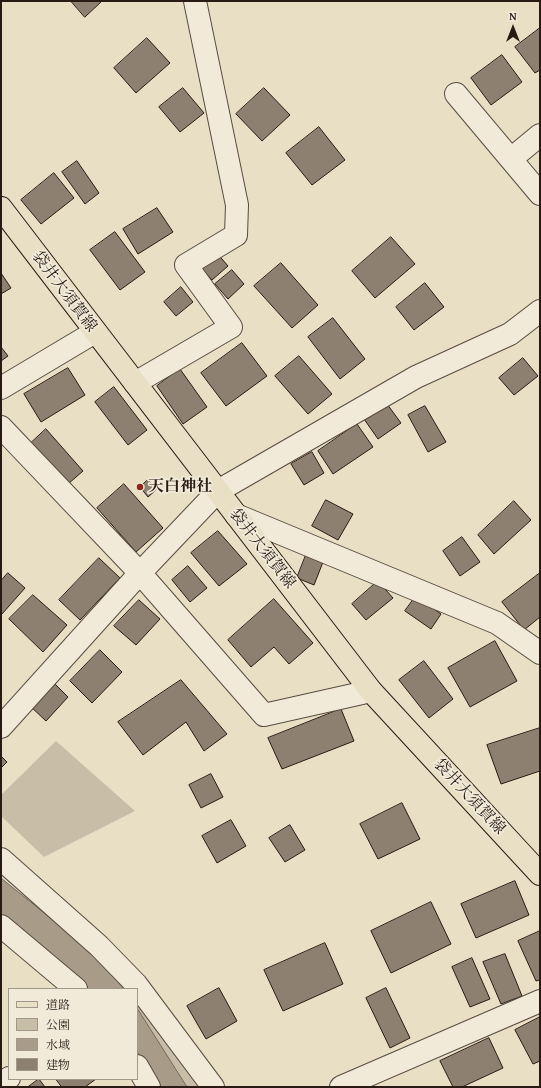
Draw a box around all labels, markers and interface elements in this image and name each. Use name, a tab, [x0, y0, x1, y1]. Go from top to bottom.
north arrow	[493, 8, 533, 48]
text: N	[509, 8, 517, 24]
street label: 袋井大須賀線	[27, 248, 101, 336]
place label: 天白神社	[148, 477, 212, 497]
marker: 天白神社	[135, 482, 145, 492]
street label: 袋井大須賀線	[225, 505, 299, 593]
street label: 袋井大須賀線	[429, 755, 509, 839]
legend	[8, 988, 138, 1080]
text: 道路	[46, 996, 70, 1013]
text: 公園	[46, 1016, 70, 1033]
text: 水域	[46, 1036, 70, 1053]
text: 建物	[46, 1056, 70, 1073]

